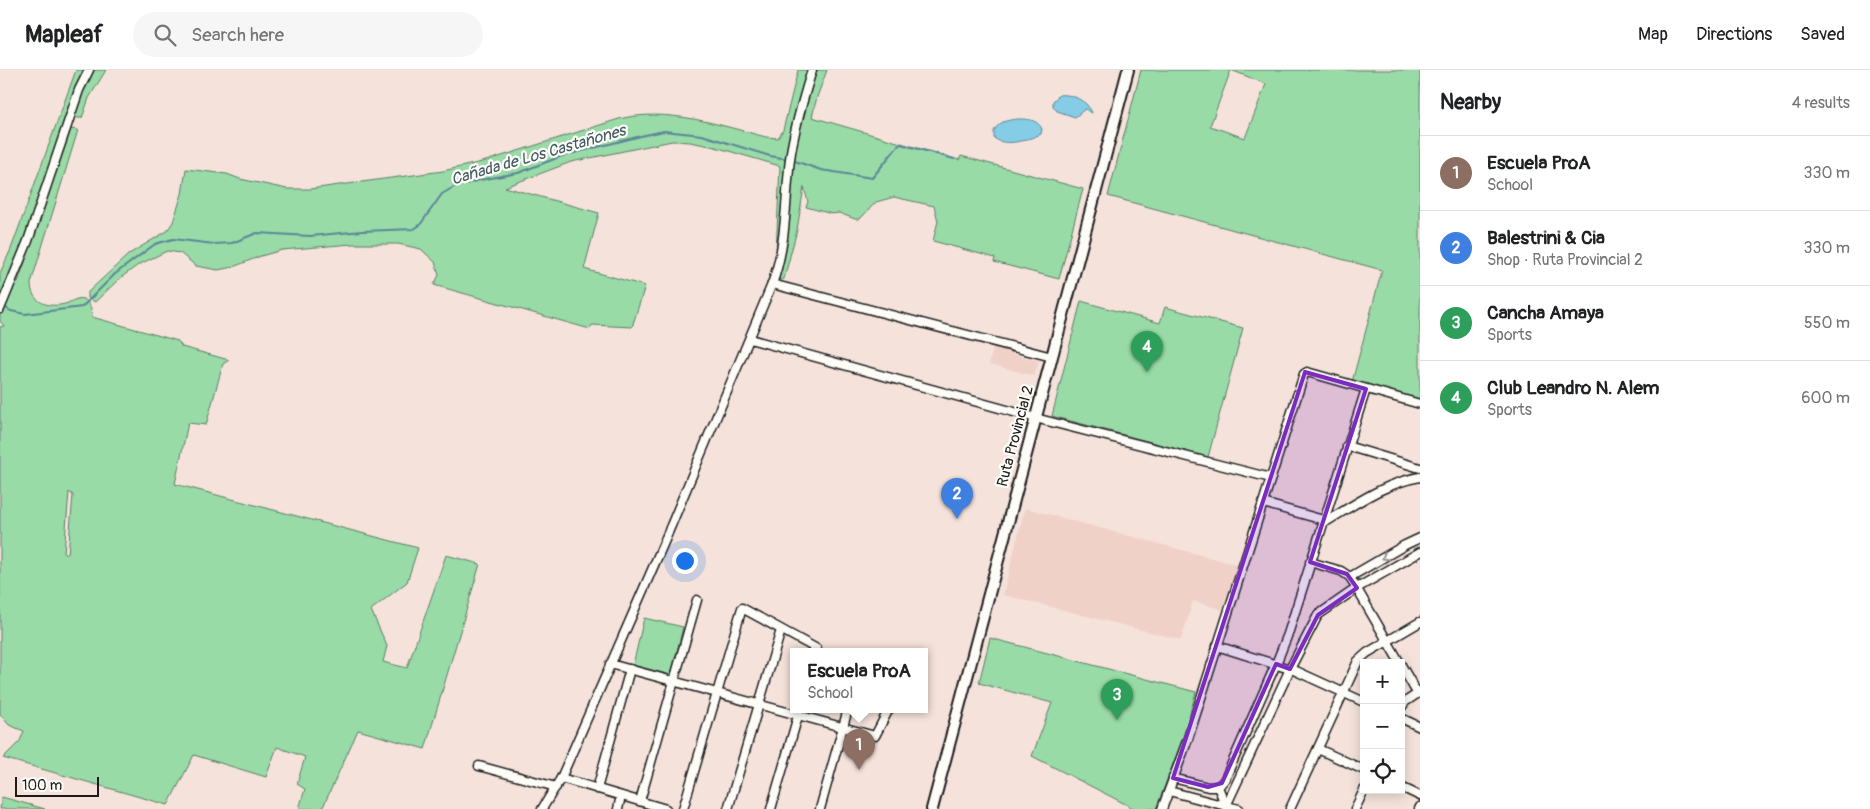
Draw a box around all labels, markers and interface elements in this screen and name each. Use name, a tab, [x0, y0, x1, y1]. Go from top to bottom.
search box	[133, 12, 483, 57]
text: Mapleaf	[25, 20, 103, 49]
icon: search	[151, 21, 179, 49]
text: Search here	[191, 23, 284, 47]
text: Map	[1638, 23, 1668, 46]
text: Directions	[1696, 23, 1772, 46]
text: Saved	[1800, 23, 1845, 46]
text: Nearby	[1440, 89, 1501, 116]
text: 4 results	[1792, 93, 1850, 113]
water label: Cañada de Los Castañones	[449, 120, 630, 189]
text: Escuela ProA	[1487, 151, 1590, 175]
text: 1	[1453, 163, 1459, 183]
text: 330 m	[1804, 163, 1850, 183]
text: School	[1487, 175, 1533, 195]
text: Balestrini & Cia	[1487, 226, 1605, 250]
text: 2	[1452, 238, 1460, 258]
text: 330 m	[1804, 238, 1850, 258]
text: Shop · Ruta Provincial 2	[1487, 250, 1643, 270]
text: Cancha Amaya	[1487, 301, 1604, 325]
text: 3	[1452, 313, 1460, 333]
text: 550 m	[1804, 313, 1850, 333]
text: Sports	[1487, 325, 1532, 345]
pin: 4	[1131, 331, 1163, 372]
text: Club Leandro N. Alem	[1487, 376, 1659, 400]
street label: Ruta Provincial 2	[993, 384, 1038, 489]
text: 4	[1451, 388, 1461, 408]
text: 600 m	[1801, 388, 1850, 408]
text: Sports	[1487, 400, 1532, 420]
pin: 2	[941, 478, 973, 519]
your location	[672, 548, 698, 574]
one-way arrow	[1381, 550, 1390, 560]
popup	[790, 648, 928, 713]
text: Escuela ProA	[807, 659, 911, 683]
map controls	[1360, 659, 1405, 794]
button: +	[1360, 659, 1405, 704]
pin: 3	[1101, 679, 1133, 720]
text: School	[807, 683, 853, 703]
button: −	[1360, 704, 1405, 749]
pin: 1	[843, 729, 875, 770]
button: locate	[1360, 749, 1405, 794]
scale bar	[15, 774, 99, 797]
text: 100 m	[22, 777, 62, 794]

